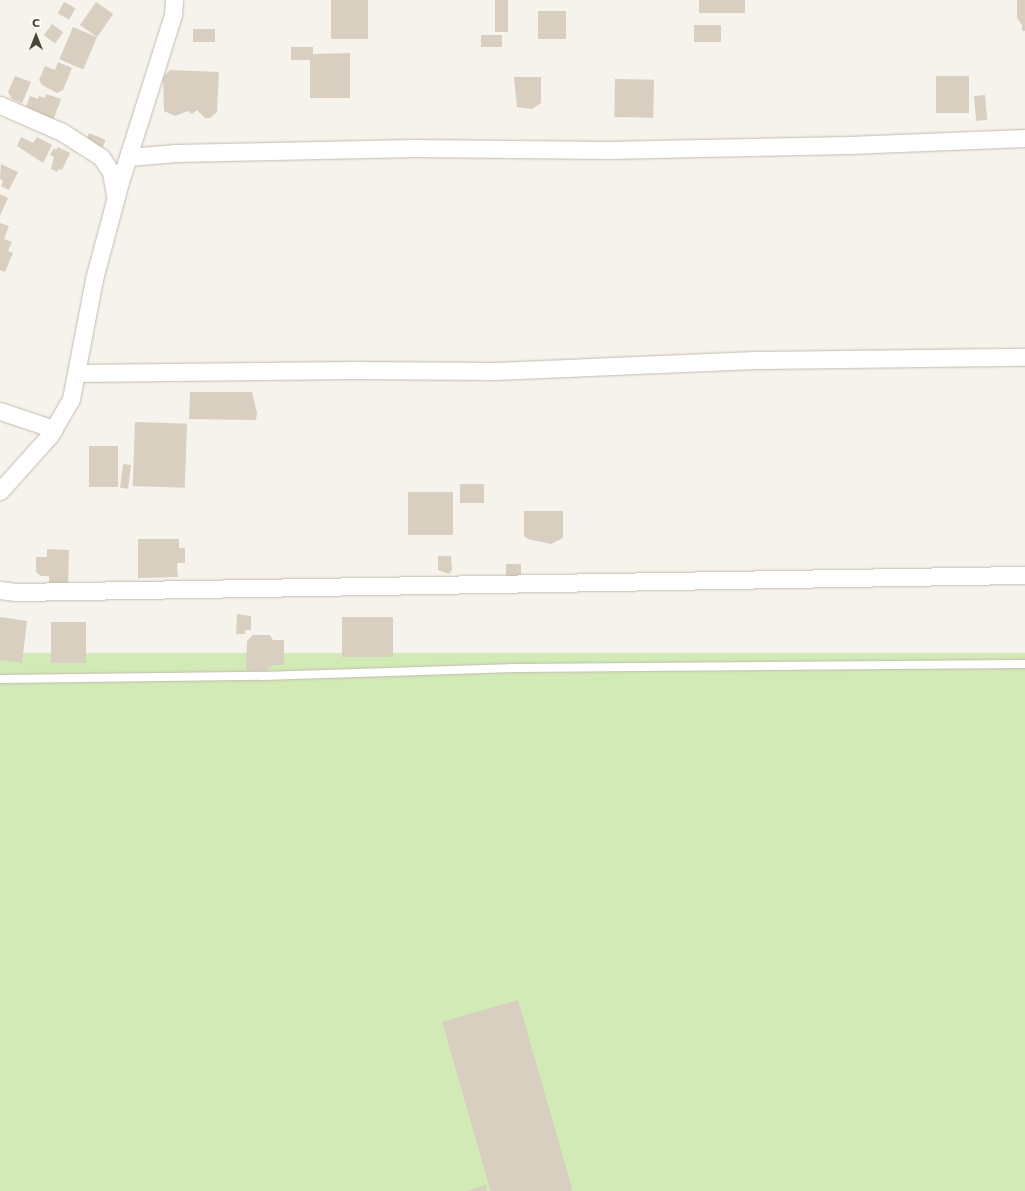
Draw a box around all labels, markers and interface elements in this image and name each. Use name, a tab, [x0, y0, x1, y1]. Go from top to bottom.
north arrow	[16, 16, 56, 56]
text: С	[32, 17, 40, 30]

